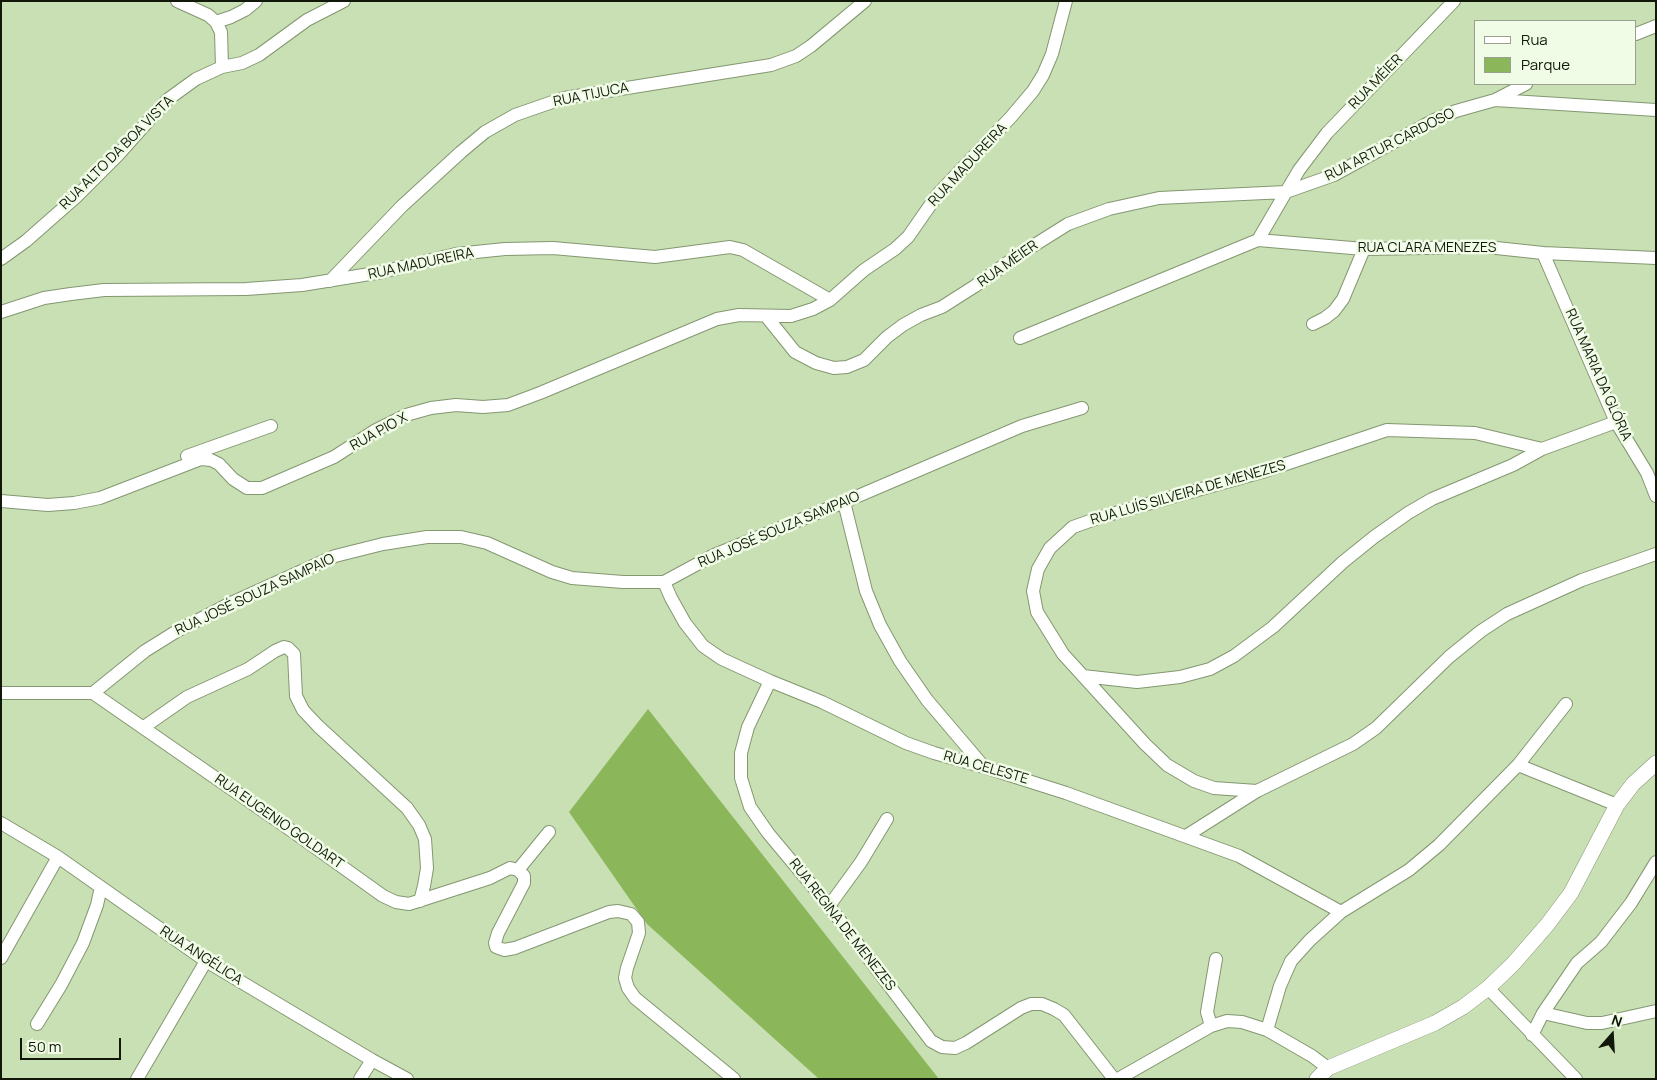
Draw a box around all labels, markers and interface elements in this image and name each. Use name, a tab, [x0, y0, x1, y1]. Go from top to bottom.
legend	[1474, 20, 1637, 85]
text: Rua	[1521, 29, 1548, 50]
street label: RUA MÉIER	[1346, 51, 1406, 113]
text: Parque	[1521, 54, 1570, 75]
street label: RUA TIJUCA	[552, 79, 630, 111]
street label: RUA ALTO DA BOA VISTA	[57, 93, 177, 213]
street label: RUA ARTUR CARDOSO	[1322, 105, 1458, 185]
street label: RUA MADUREIRA	[925, 120, 1011, 210]
street label: RUA MÉIER	[975, 237, 1041, 291]
street label: RUA CLARA MENEZES	[1358, 240, 1496, 256]
street label: RUA MADUREIRA	[367, 245, 475, 283]
street label: RUA MARIA DA GLÓRIA	[1561, 306, 1635, 444]
street label: RUA PIO X	[347, 409, 411, 455]
street label: RUA LUÍS SILVEIRA DE MENEZES	[1089, 457, 1287, 529]
street label: RUA JOSÉ SOUZA SAMPAIO	[696, 488, 862, 572]
street label: RUA JOSÉ SOUZA SAMPAIO	[173, 551, 337, 639]
street label: RUA CELESTE	[942, 748, 1030, 788]
street label: RUA EUGENIO GOLDART	[211, 771, 347, 873]
street label: RUA REGINA DE MENEZES	[785, 856, 899, 994]
street label: RUA ANGÉLICA	[156, 923, 246, 989]
north arrow	[1587, 1010, 1637, 1060]
text: N	[1609, 1010, 1625, 1031]
scale bar	[22, 1028, 124, 1060]
text: 50 m	[28, 1036, 62, 1057]

